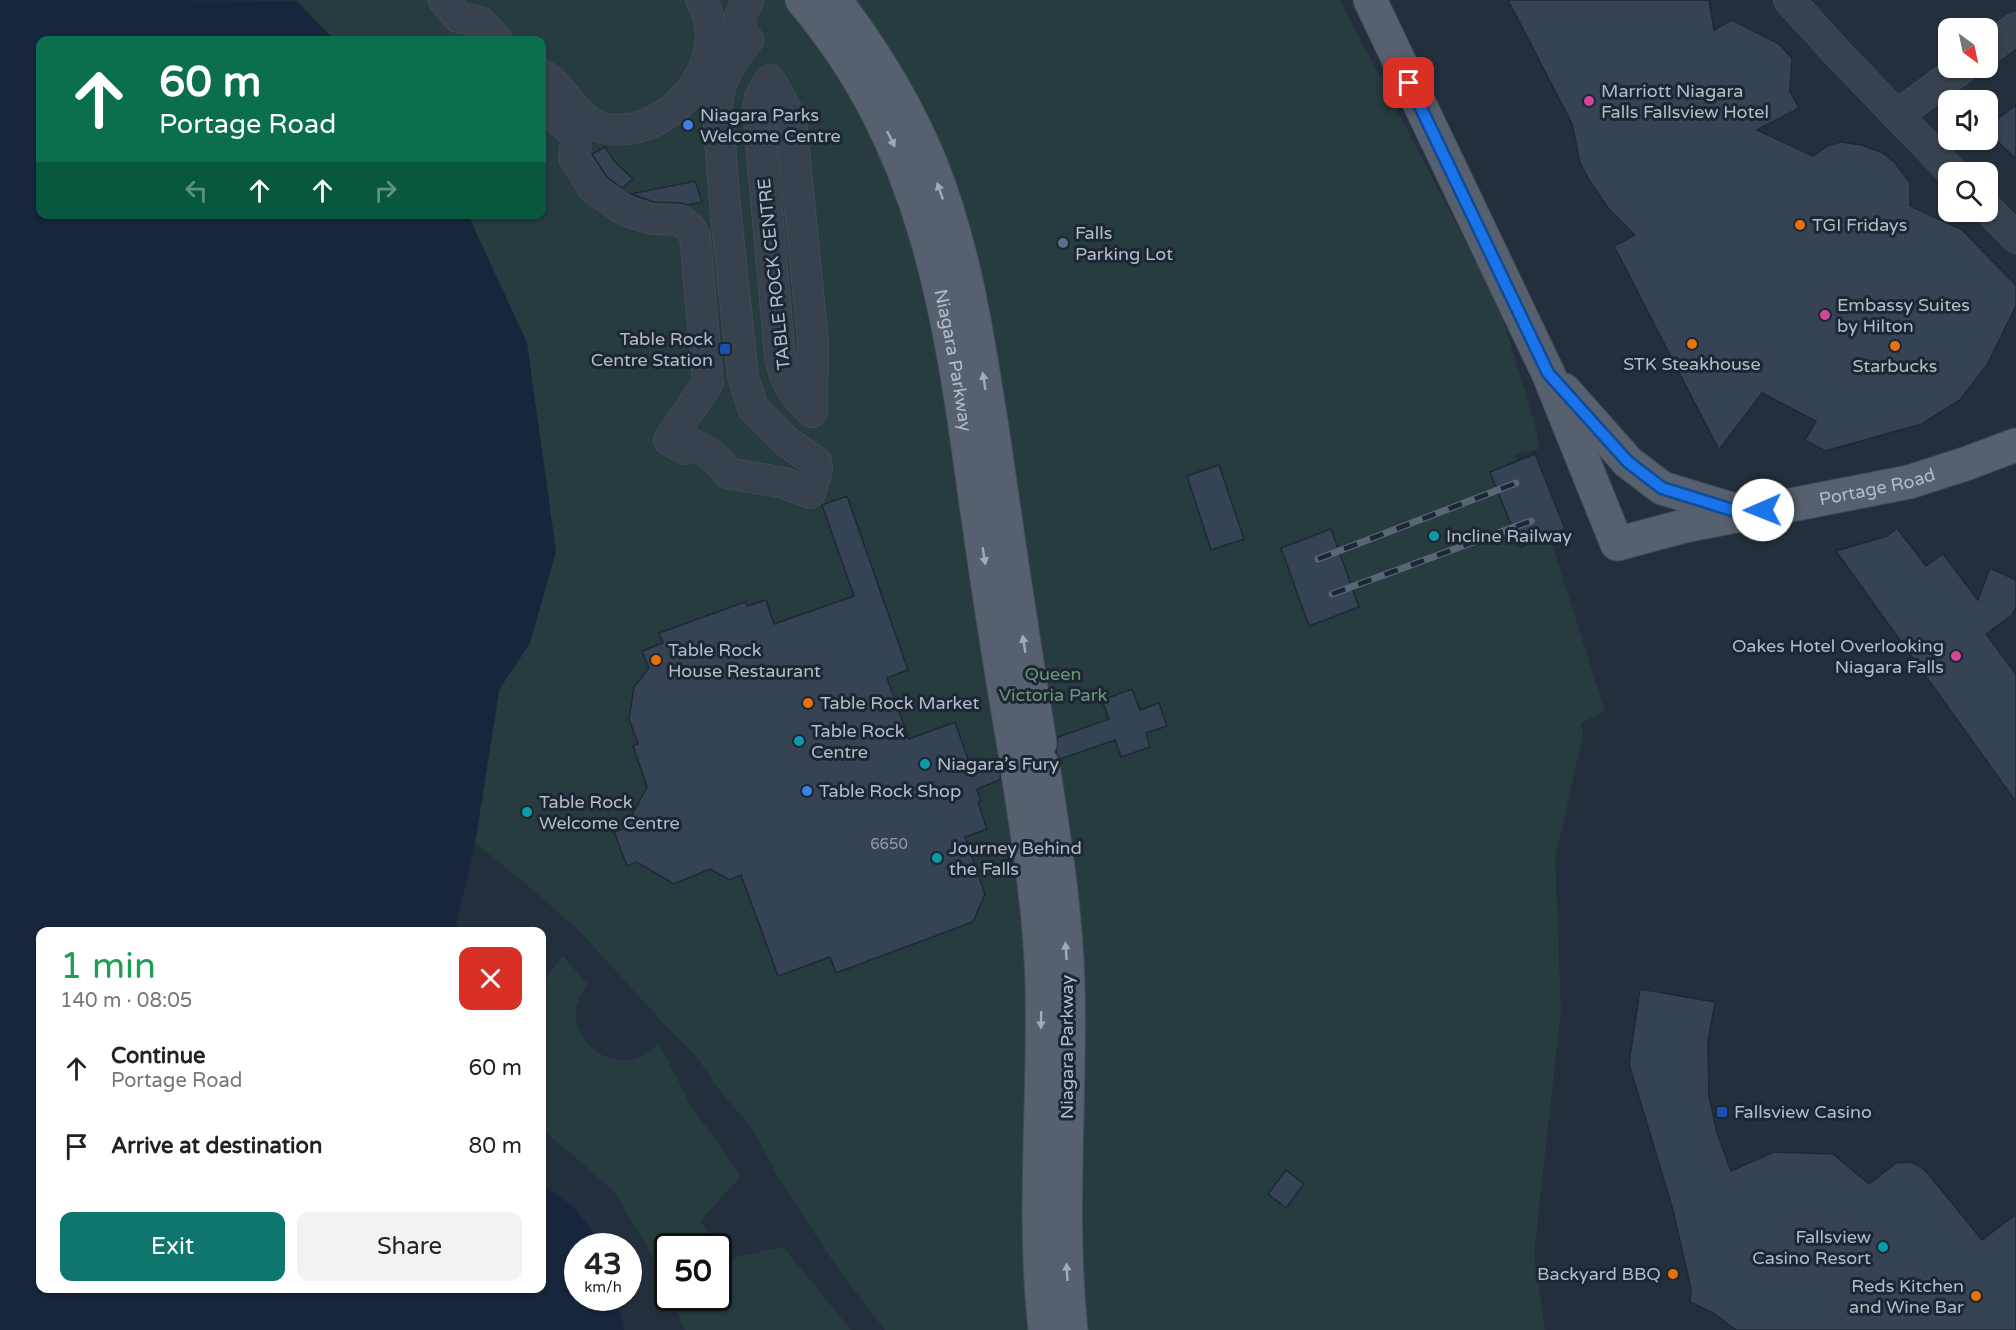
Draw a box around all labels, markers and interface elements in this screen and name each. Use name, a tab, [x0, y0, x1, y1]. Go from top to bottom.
north arrow	[1938, 18, 1998, 78]
map controls	[1938, 18, 1998, 222]
text: 60 m	[159, 57, 261, 108]
pin	[1383, 57, 1434, 108]
icon: ahead	[60, 60, 138, 138]
icon: arrive	[1392, 66, 1425, 99]
place label: Marriott Niagara Falls Fallsview Hotel	[1601, 80, 1769, 123]
button: sound	[1938, 90, 1998, 150]
marker: Marriott Niagara Falls Fallsview Hotel	[1582, 94, 1596, 108]
place label: Niagara Parks Welcome Centre	[700, 104, 841, 147]
text: Portage Road	[159, 108, 336, 141]
marker: Niagara Parks Welcome Centre	[681, 118, 695, 132]
one-way arrow	[886, 131, 895, 148]
button: search	[1938, 162, 1998, 222]
icon: left	[180, 174, 213, 207]
icon: ahead	[243, 174, 276, 207]
icon: ahead	[306, 174, 339, 207]
icon: right	[369, 174, 402, 207]
street label: TABLE ROCK CENTRE	[753, 177, 795, 371]
one-way arrow	[935, 182, 945, 200]
place label: TGI Fridays	[1812, 214, 1907, 236]
marker: TGI Fridays	[1793, 218, 1807, 232]
place label: Falls Parking Lot	[1075, 222, 1173, 265]
marker: Falls Parking Lot	[1056, 236, 1070, 250]
street label: Niagara Parkway	[929, 287, 977, 433]
place label: Embassy Suites by Hilton	[1837, 294, 1970, 337]
marker: Embassy Suites by Hilton	[1818, 308, 1832, 322]
place label: Table Rock Centre Station	[591, 328, 713, 371]
marker: STK Steakhouse	[1685, 337, 1699, 351]
marker: Starbucks	[1888, 339, 1902, 353]
marker: Table Rock Centre Station	[718, 342, 732, 356]
place label: STK Steakhouse	[1623, 353, 1761, 375]
place label: Starbucks	[1853, 355, 1937, 377]
one-way arrow	[980, 371, 989, 390]
street label: Portage Road	[1817, 463, 1938, 510]
position arrow	[1731, 478, 1795, 542]
place label: Incline Railway	[1446, 525, 1572, 547]
marker: Incline Railway	[1427, 529, 1441, 543]
one-way arrow	[980, 547, 989, 566]
one-way arrow	[1020, 634, 1029, 653]
place label: Oakes Hotel Overlooking Niagara Falls	[1732, 635, 1944, 678]
place label: Table Rock House Restaurant	[668, 639, 821, 682]
marker: Oakes Hotel Overlooking Niagara Falls	[1949, 649, 1963, 663]
marker: Table Rock House Restaurant	[649, 653, 663, 667]
park label: Queen Victoria Park	[999, 663, 1108, 706]
place label: Table Rock Market	[820, 692, 979, 714]
marker: Table Rock Market	[801, 696, 815, 710]
place label: Table Rock Centre	[811, 720, 905, 763]
marker: Table Rock Centre	[792, 734, 806, 748]
place label: Niagara’s Fury	[937, 753, 1060, 775]
marker: Niagara’s Fury	[918, 757, 932, 771]
place label: Table Rock Shop	[819, 780, 961, 802]
marker: Table Rock Shop	[800, 784, 814, 798]
place label: Table Rock Welcome Centre	[539, 791, 680, 834]
marker: Table Rock Welcome Centre	[520, 805, 534, 819]
house number: 6650	[870, 835, 908, 853]
place label: Journey Behind the Falls	[949, 837, 1082, 880]
marker: Journey Behind the Falls	[930, 851, 944, 865]
one-way arrow	[1061, 941, 1071, 960]
text: 1 min	[60, 945, 156, 988]
button: close	[459, 947, 522, 1010]
street label: Niagara Parkway	[1056, 975, 1078, 1119]
text: 140 m · 08:05	[60, 989, 192, 1013]
one-way arrow	[1037, 1011, 1046, 1030]
text: Continue	[111, 1043, 206, 1069]
icon: ahead	[60, 1052, 93, 1085]
text: 60 m	[468, 1055, 522, 1081]
text: Portage Road	[111, 1069, 242, 1093]
place label: Fallsview Casino	[1734, 1101, 1872, 1123]
marker: Fallsview Casino	[1715, 1105, 1729, 1119]
icon: arrive	[60, 1130, 93, 1163]
text: Arrive at destination	[111, 1133, 322, 1159]
text: 80 m	[468, 1133, 522, 1159]
button: Exit	[60, 1212, 285, 1281]
button: Share	[297, 1212, 522, 1281]
place label: Fallsview Casino Resort	[1752, 1226, 1871, 1269]
speed limit sign: 50	[654, 1233, 732, 1311]
marker: Fallsview Casino Resort	[1876, 1240, 1890, 1254]
text: 43	[584, 1246, 622, 1283]
one-way arrow	[1062, 1262, 1071, 1281]
place label: Backyard BBQ	[1537, 1263, 1661, 1285]
marker: Backyard BBQ	[1666, 1267, 1680, 1281]
place label: Reds Kitchen and Wine Bar	[1849, 1275, 1964, 1318]
text: km/h	[584, 1278, 622, 1296]
marker: Reds Kitchen and Wine Bar	[1969, 1289, 1983, 1303]

